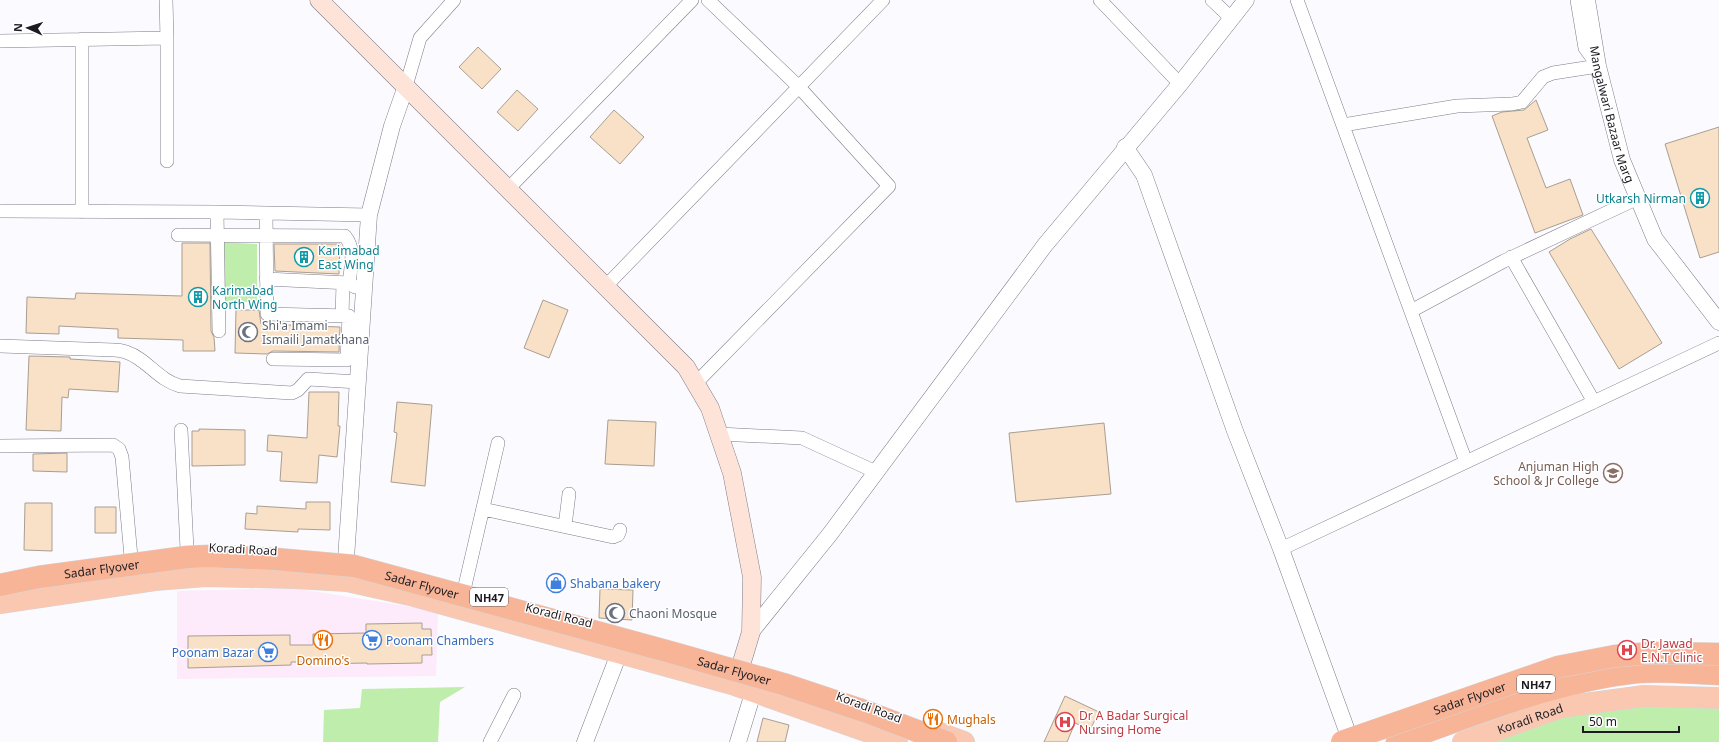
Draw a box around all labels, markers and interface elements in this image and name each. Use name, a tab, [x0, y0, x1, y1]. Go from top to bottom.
north arrow	[8, 8, 48, 48]
text: N	[10, 23, 25, 32]
street label: Mangalwari Bazaar Marg	[1586, 44, 1639, 185]
building icon: Utkarsh Nirman	[1689, 187, 1711, 209]
place label: Utkarsh Nirman	[1596, 190, 1686, 207]
place label: Karimabad East Wing	[318, 242, 380, 273]
building icon: Karimabad East Wing	[293, 246, 315, 268]
place label: Karimabad North Wing	[212, 282, 277, 313]
building icon: Karimabad North Wing	[187, 286, 209, 308]
place label: Shi'a Imami Ismaili Jamatkhana	[262, 317, 369, 348]
mosque icon: Shi'a Imami Ismaili Jamatkhana	[237, 321, 259, 343]
place label: Anjuman High School & Jr College	[1493, 458, 1599, 489]
school or university icon: Anjuman High School & Jr College	[1602, 462, 1624, 484]
street label: Koradi Road	[208, 539, 278, 559]
street label: Sadar Flyover	[63, 555, 140, 582]
street label: Sadar Flyover	[383, 566, 461, 603]
shop icon: Shabana bakery	[545, 572, 567, 594]
place label: Shabana bakery	[570, 575, 661, 592]
road number: NH47	[470, 588, 508, 606]
street label: Koradi Road	[524, 598, 594, 632]
mosque icon: Chaoni Mosque	[604, 602, 626, 624]
place label: Chaoni Mosque	[629, 605, 717, 622]
restaurant icon: Domino's	[312, 629, 334, 651]
supermarket icon: Poonam Chambers	[361, 629, 383, 651]
place label: Poonam Chambers	[386, 632, 494, 649]
place label: Dr. Jawad E.N.T Clinic	[1641, 635, 1702, 666]
hospital icon: Dr. Jawad E.N.T Clinic	[1616, 639, 1638, 661]
supermarket icon: Poonam Bazar	[257, 641, 279, 663]
place label: Poonam Bazar	[172, 644, 254, 661]
place label: Domino's	[297, 652, 350, 669]
street label: Sadar Flyover	[696, 652, 773, 689]
road number: NH47	[1517, 675, 1555, 693]
street label: Sadar Flyover	[1431, 677, 1508, 718]
street label: Koradi Road	[834, 687, 904, 727]
street label: Koradi Road	[1495, 699, 1565, 738]
place label: Dr A Badar Surgical Nursing Home	[1079, 707, 1188, 738]
restaurant icon: Mughals	[922, 708, 944, 730]
scale bar	[1583, 708, 1679, 734]
place label: Mughals	[947, 711, 996, 728]
hospital icon: Dr A Badar Surgical Nursing Home	[1054, 711, 1076, 733]
text: 50 m	[1589, 713, 1617, 730]

